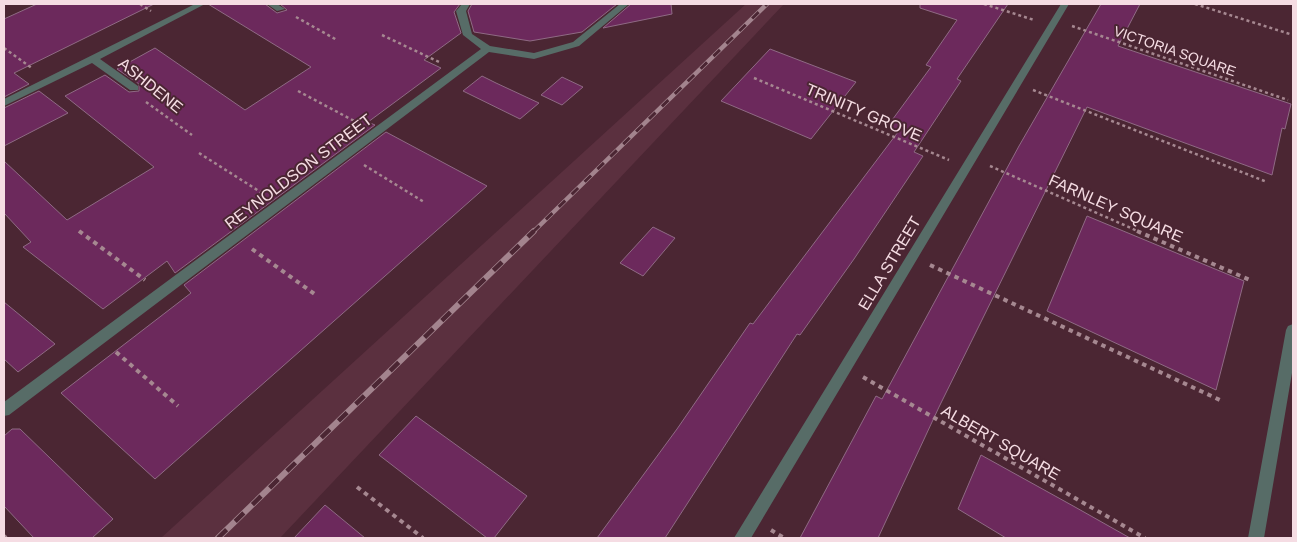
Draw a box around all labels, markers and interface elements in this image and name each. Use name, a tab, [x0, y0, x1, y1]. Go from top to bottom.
street label: VICTORIA SQUARE	[1112, 23, 1238, 79]
street label: ASHDENE	[115, 54, 186, 116]
street label: TRINITY GROVE	[803, 80, 924, 145]
street label: REYNOLDSON STREET	[221, 110, 375, 232]
street label: FARNLEY SQUARE	[1046, 171, 1185, 246]
street label: ELLA STREET	[855, 213, 924, 313]
street label: ALBERT SQUARE	[939, 402, 1063, 483]

